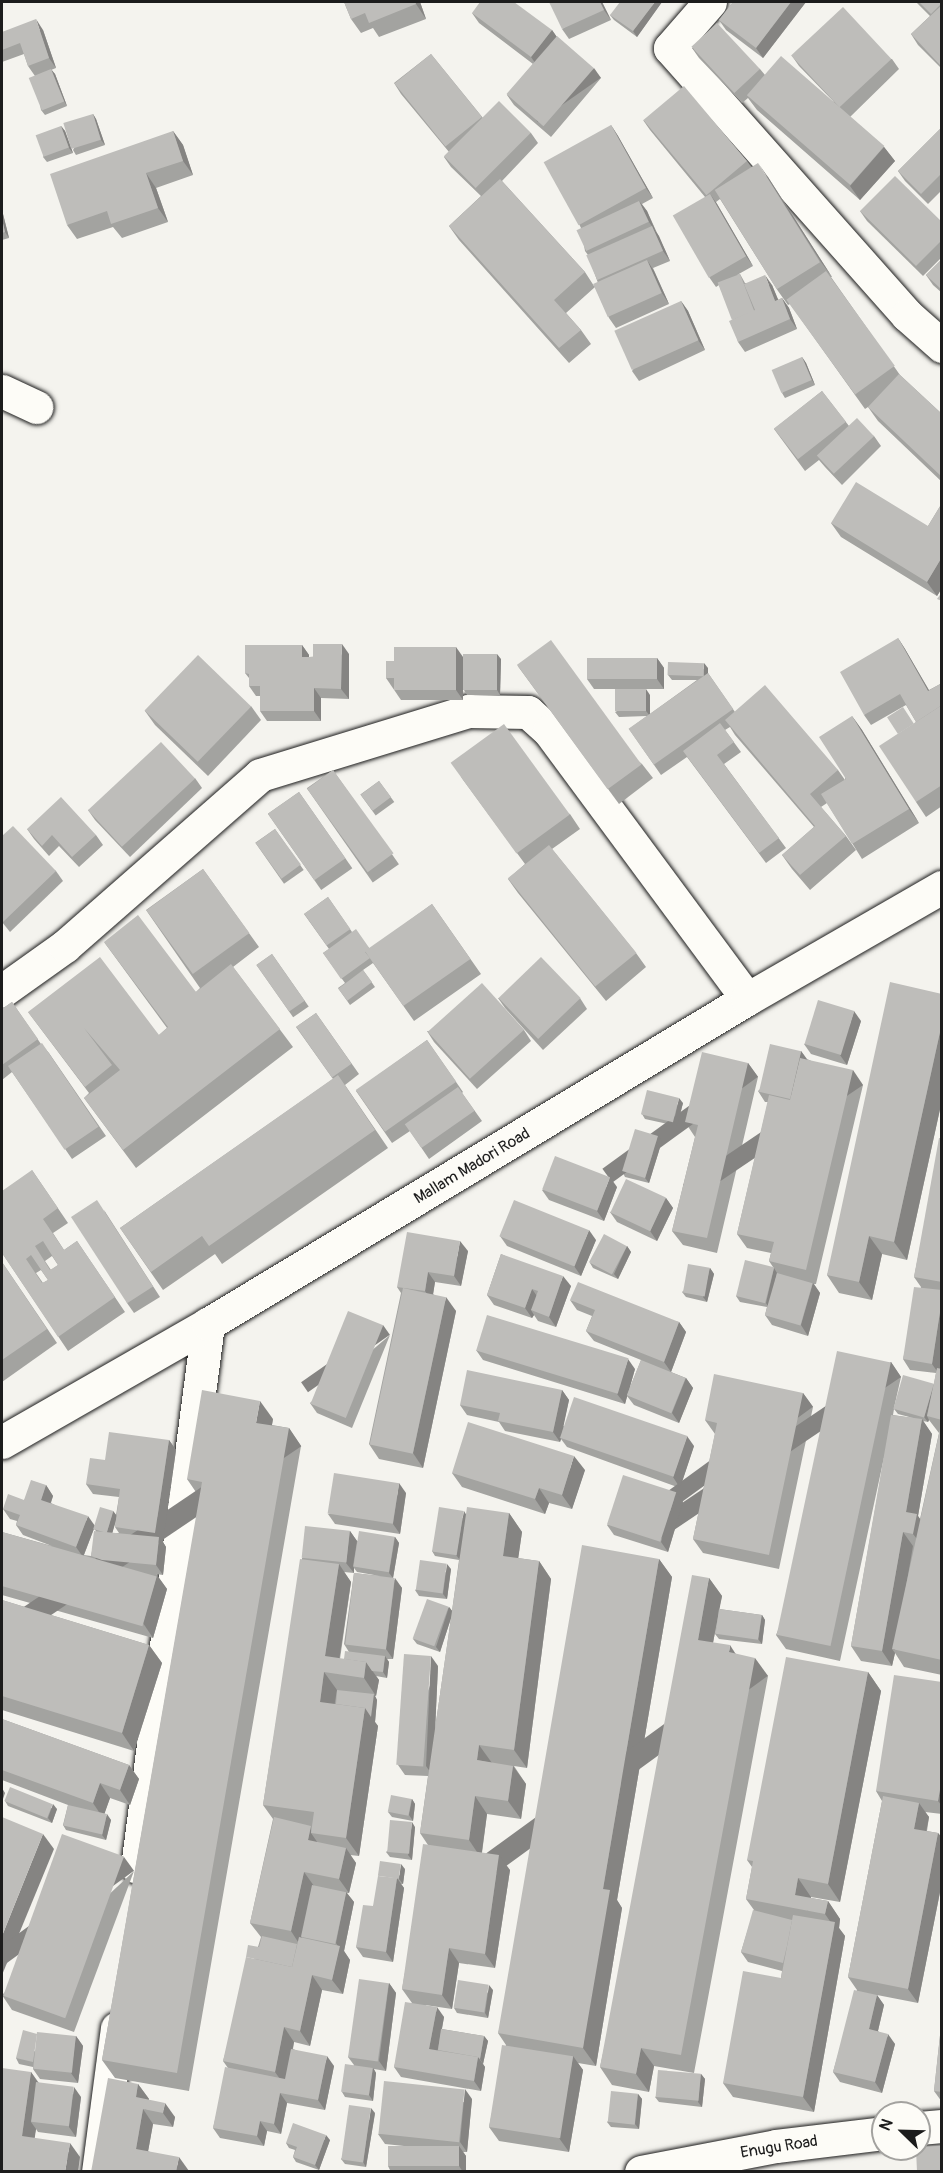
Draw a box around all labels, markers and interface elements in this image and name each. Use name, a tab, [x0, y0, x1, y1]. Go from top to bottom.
street label: Mallam Madori Road	[411, 1124, 533, 1208]
north arrow	[871, 2101, 931, 2161]
text: N	[875, 2116, 898, 2134]
street label: Enugu Road	[739, 2131, 819, 2163]

